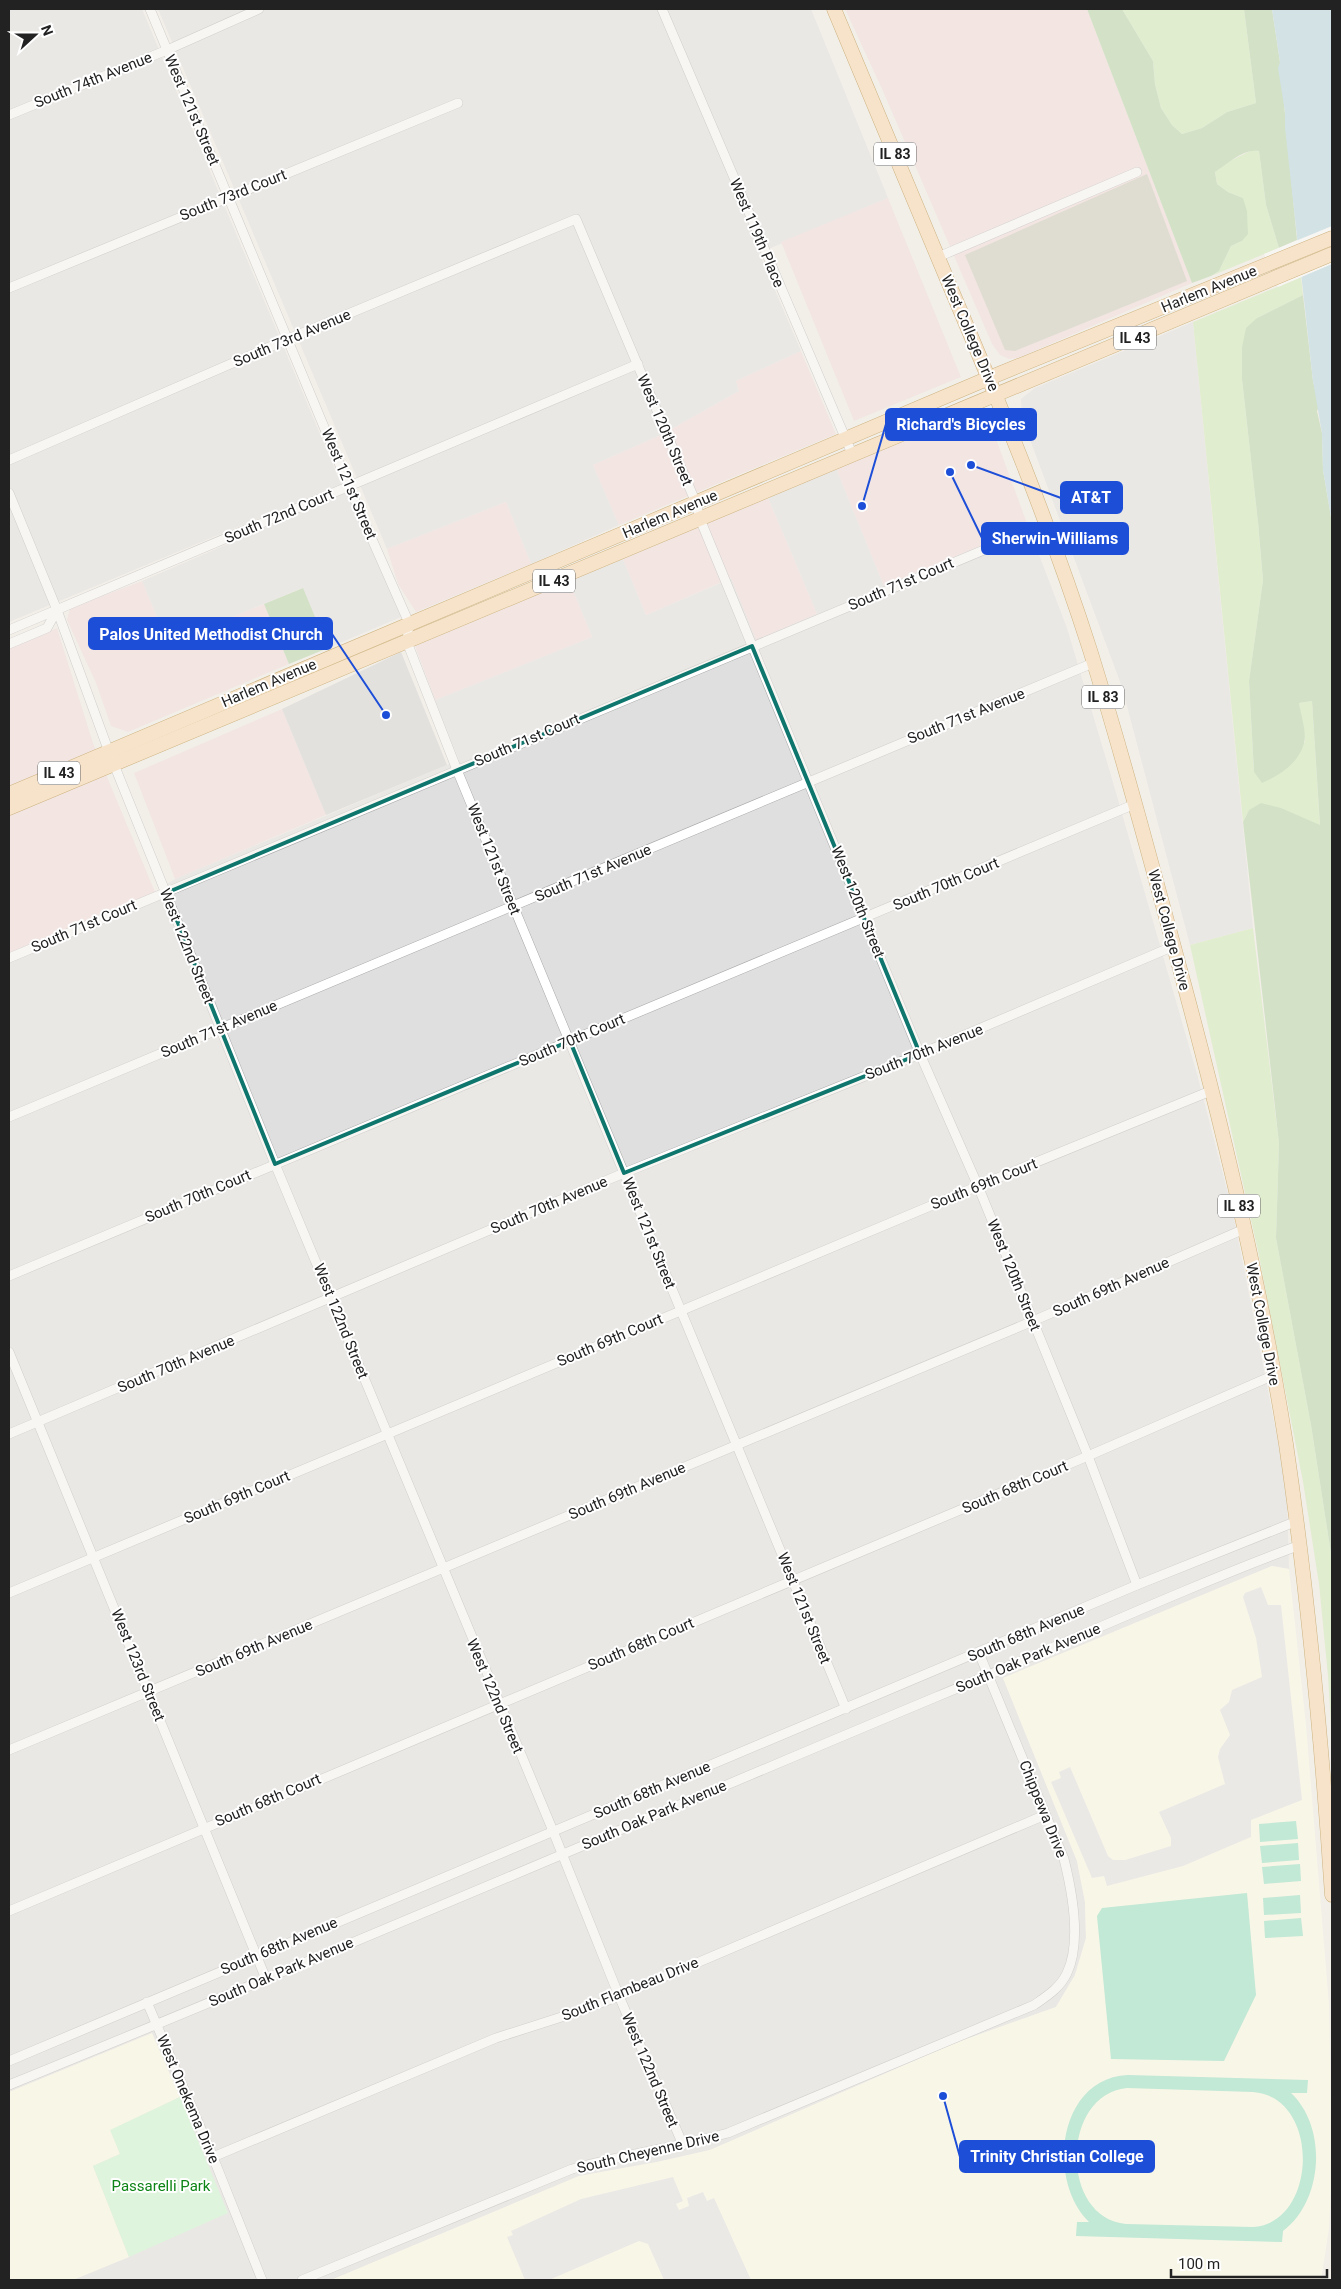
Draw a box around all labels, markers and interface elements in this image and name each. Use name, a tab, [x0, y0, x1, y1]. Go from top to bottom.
north arrow	[10, 10, 60, 60]
text: N	[38, 23, 56, 38]
street label: South 74th Avenue	[31, 48, 155, 112]
street label: West 121st Street	[161, 52, 223, 168]
road number: IL 83	[874, 142, 916, 166]
street label: South 73rd Court	[177, 165, 289, 225]
street label: West 119th Place	[726, 176, 788, 290]
street label: Harlem Avenue	[1159, 262, 1259, 316]
street label: West College Drive	[937, 272, 1003, 394]
street label: South 73rd Avenue	[231, 305, 353, 371]
road number: IL 43	[1114, 326, 1156, 349]
street label: West 120th Street	[633, 372, 697, 488]
callout: Richard's Bicycles	[886, 409, 1036, 440]
text: Richard's Bicycles	[896, 415, 1026, 434]
street label: West 121st Street	[318, 426, 380, 542]
callout: AT&T	[1061, 482, 1122, 513]
street label: South 72nd Court	[222, 485, 336, 547]
street label: Harlem Avenue	[620, 486, 720, 542]
text: AT&T	[1071, 488, 1111, 507]
callout: Sherwin-Williams	[982, 523, 1128, 554]
text: Sherwin-Williams	[992, 529, 1118, 548]
street label: South 71st Court	[846, 554, 957, 614]
road number: IL 43	[533, 570, 575, 592]
callout: Palos United Methodist Church	[89, 618, 332, 649]
text: Palos United Methodist Church	[99, 625, 323, 644]
street label: Harlem Avenue	[219, 655, 319, 711]
street label: South 71st Avenue	[905, 684, 1027, 748]
road number: IL 83	[1082, 686, 1124, 709]
street label: South 71st Court	[472, 710, 583, 770]
road number: IL 43	[38, 761, 80, 784]
street label: West 121st Street	[463, 801, 525, 917]
street label: South 71st Avenue	[532, 840, 654, 906]
street label: West 120th Street	[827, 843, 889, 961]
street label: South 70th Court	[890, 854, 1002, 914]
street label: West College Drive	[1144, 867, 1194, 993]
street label: West 122nd Street	[156, 886, 218, 1006]
street label: South 71st Court	[29, 896, 140, 956]
street label: South 71st Avenue	[158, 996, 280, 1062]
street label: South 70th Court	[516, 1010, 628, 1070]
street label: South 70th Avenue	[862, 1020, 986, 1084]
street label: South 69th Court	[928, 1154, 1040, 1214]
street label: South 70th Court	[142, 1166, 254, 1226]
street label: South 70th Avenue	[488, 1172, 610, 1238]
street label: West 121st Street	[618, 1175, 680, 1291]
road number: IL 83	[1218, 1194, 1260, 1218]
street label: West 120th Street	[983, 1216, 1045, 1334]
street label: South 69th Avenue	[1050, 1253, 1172, 1321]
street label: West 122nd Street	[310, 1261, 372, 1381]
street label: West College Drive	[1242, 1261, 1284, 1387]
street label: South 69th Court	[554, 1310, 666, 1370]
street label: South 70th Avenue	[115, 1331, 237, 1397]
street label: South 68th Court	[959, 1457, 1071, 1517]
street label: South 69th Avenue	[566, 1458, 688, 1524]
street label: South 69th Court	[181, 1467, 293, 1527]
street label: West 121st Street	[773, 1550, 835, 1666]
street label: South 68th Avenue	[965, 1600, 1087, 1666]
street label: West 123rd Street	[107, 1606, 169, 1724]
street label: South 68th Court	[585, 1614, 697, 1674]
street label: South 69th Avenue	[193, 1615, 315, 1681]
street label: South Oak Park Avenue	[953, 1619, 1103, 1697]
street label: West 122nd Street	[463, 1636, 527, 1756]
street label: South 68th Avenue	[591, 1757, 713, 1823]
street label: Chippewa Drive	[1015, 1758, 1071, 1860]
street label: South 68th Court	[212, 1770, 324, 1830]
street label: South Oak Park Avenue	[579, 1776, 729, 1854]
street label: South 68th Avenue	[218, 1913, 340, 1979]
street label: South Oak Park Avenue	[206, 1933, 356, 2011]
street label: South Flambeau Drive	[559, 1953, 701, 2025]
street label: West 122nd Street	[618, 2010, 682, 2130]
street label: West Onekema Drive	[153, 2032, 223, 2166]
street label: South Cheyenne Drive	[575, 2127, 721, 2177]
callout: Trinity Christian College	[960, 2141, 1154, 2172]
text: Trinity Christian College	[970, 2147, 1144, 2166]
park label: Passarelli Park	[112, 2177, 211, 2195]
scale bar	[1171, 2246, 1327, 2278]
text: 100 m	[1178, 2255, 1220, 2273]

